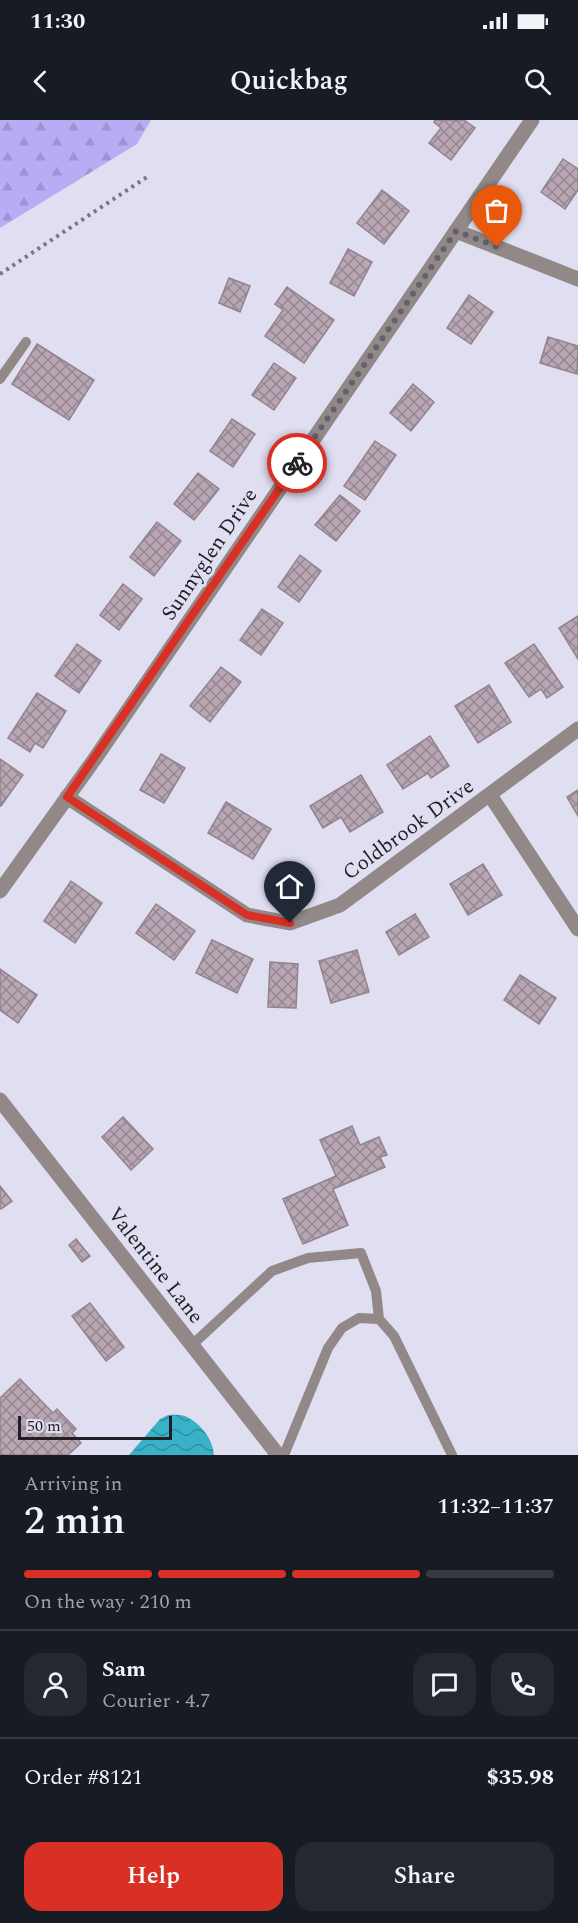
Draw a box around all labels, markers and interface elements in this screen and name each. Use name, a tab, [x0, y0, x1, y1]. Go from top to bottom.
text: 11:30	[30, 5, 85, 38]
text: Quickbag	[230, 60, 348, 102]
icon: back	[24, 65, 57, 98]
icon: search	[521, 65, 554, 98]
pin	[471, 185, 522, 247]
icon: bag	[480, 194, 513, 227]
courier	[267, 433, 327, 493]
icon: bike	[281, 447, 314, 480]
street label: Sunnyglen Drive	[154, 482, 266, 627]
street label: Coldbrook Drive	[336, 771, 481, 889]
pin	[264, 861, 315, 923]
icon: home	[273, 870, 306, 903]
street label: Valentine Lane	[99, 1200, 211, 1331]
scale bar	[18, 1413, 172, 1440]
text: 50 m	[27, 1414, 61, 1438]
text: Arriving in	[24, 1469, 122, 1499]
text: 11:32–11:37	[437, 1490, 554, 1523]
text: 2 min	[24, 1492, 125, 1551]
text: On the way · 210 m	[24, 1587, 192, 1617]
button: person	[24, 1653, 87, 1716]
text: Sam	[102, 1653, 146, 1686]
button: chat	[413, 1653, 476, 1716]
button: phone	[491, 1653, 554, 1716]
text: Courier · 4.7	[102, 1686, 210, 1716]
text: Order #8121	[24, 1761, 143, 1794]
text: $35.98	[486, 1761, 554, 1794]
button: Help	[24, 1842, 283, 1911]
button: Share	[295, 1842, 554, 1911]

